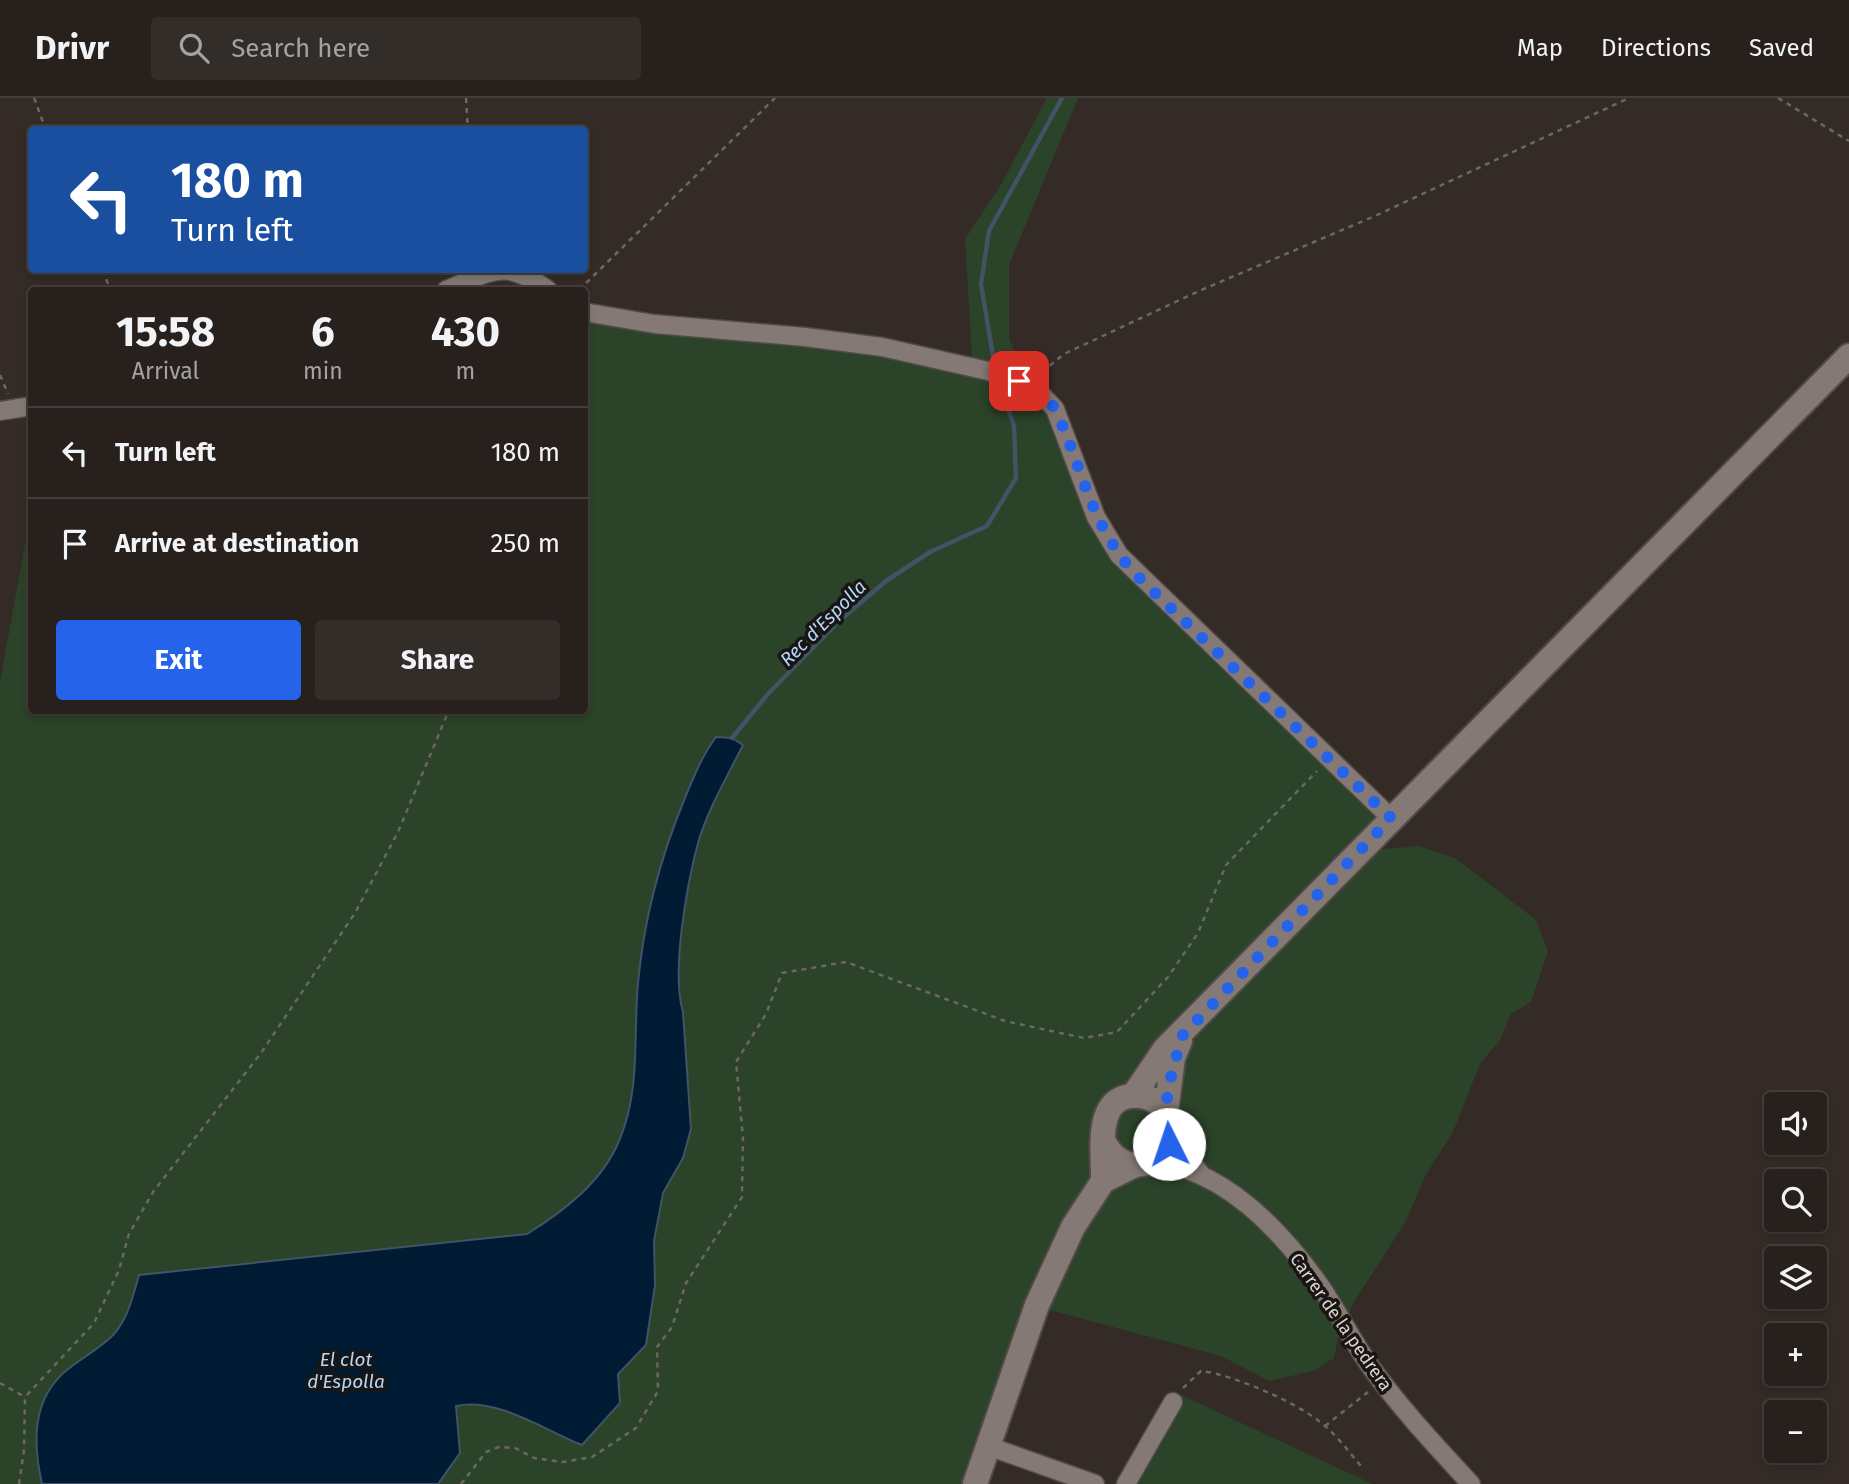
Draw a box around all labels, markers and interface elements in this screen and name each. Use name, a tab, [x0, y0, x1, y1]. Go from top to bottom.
search box	[151, 17, 641, 80]
text: Drivr	[35, 28, 109, 68]
icon: search	[175, 29, 213, 67]
text: Search here	[231, 33, 370, 64]
text: Map	[1517, 34, 1563, 62]
text: Directions	[1601, 34, 1711, 62]
text: Saved	[1749, 34, 1814, 62]
text: 180 m	[171, 151, 304, 210]
icon: left	[56, 154, 147, 245]
text: Turn left	[171, 211, 293, 249]
text: 15:58	[116, 307, 215, 357]
text: 6	[311, 307, 335, 357]
text: 430	[431, 307, 500, 357]
pin	[989, 351, 1049, 411]
text: Arrival	[132, 357, 199, 385]
text: min	[303, 357, 343, 385]
text: m	[456, 357, 475, 385]
icon: arrive	[1000, 362, 1038, 400]
icon: left	[56, 434, 94, 472]
text: Turn left	[115, 437, 216, 468]
text: 180 m	[491, 437, 560, 468]
icon: arrive	[56, 525, 94, 563]
text: Arrive at destination	[115, 528, 359, 559]
text: 250 m	[490, 528, 560, 559]
water label: Rec d'Espolla	[775, 575, 871, 671]
button: Exit	[56, 620, 301, 700]
button: Share	[315, 620, 560, 700]
map controls	[1764, 1092, 1827, 1463]
button: sound	[1764, 1092, 1827, 1155]
position arrow	[1132, 1107, 1206, 1181]
button: search	[1764, 1169, 1827, 1232]
button: layers	[1764, 1246, 1827, 1309]
street label: Carrer de la pedrera	[1285, 1249, 1397, 1395]
button: +	[1764, 1323, 1827, 1386]
water label: El clot d'Espolla	[307, 1348, 385, 1393]
button: −	[1764, 1400, 1827, 1463]

